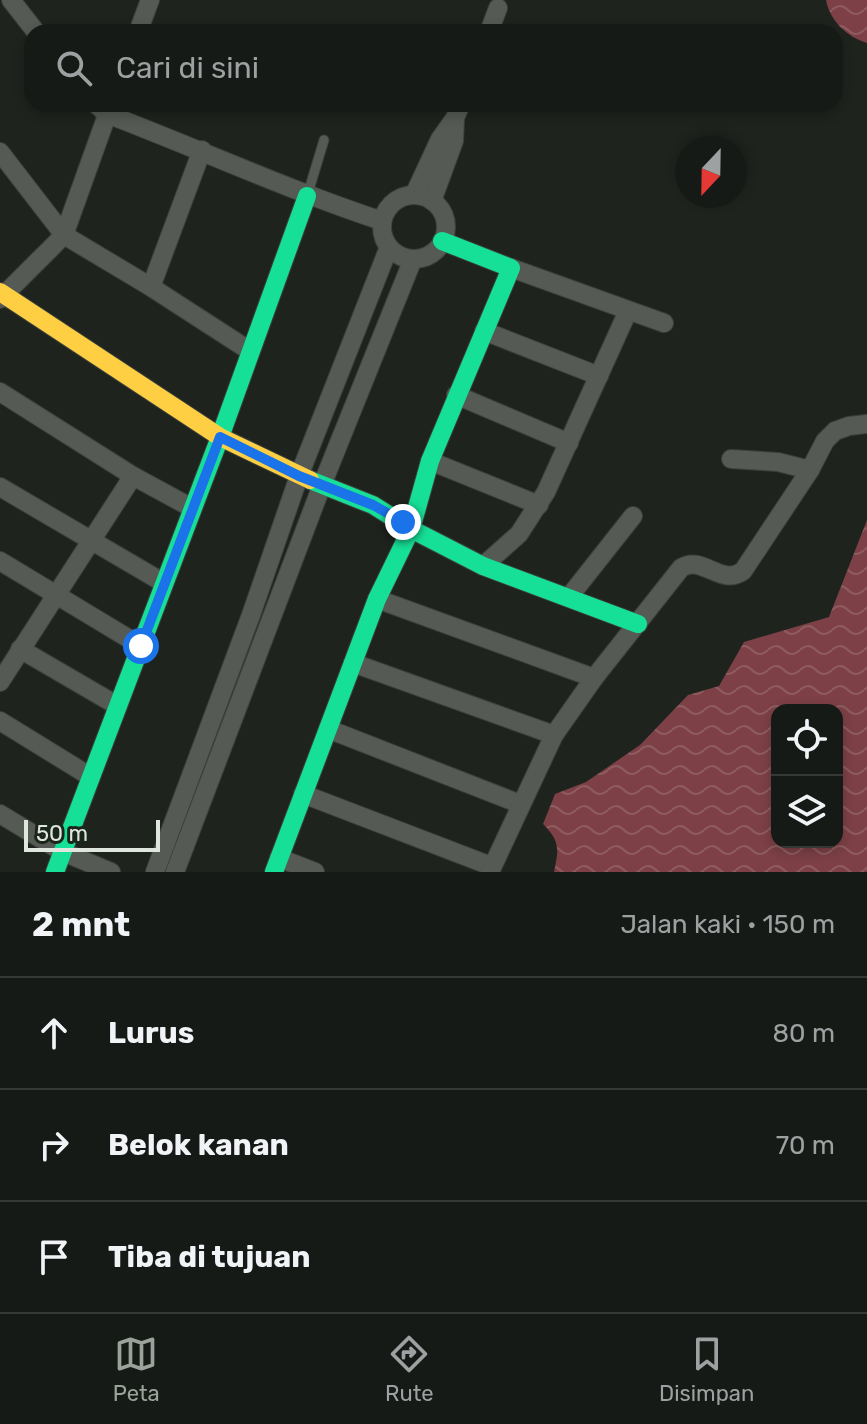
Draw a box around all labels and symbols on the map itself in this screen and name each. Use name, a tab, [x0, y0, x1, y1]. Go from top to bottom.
north arrow	[675, 136, 747, 208]
route end	[385, 504, 421, 540]
route start	[123, 628, 159, 664]
scale bar	[24, 816, 160, 852]

